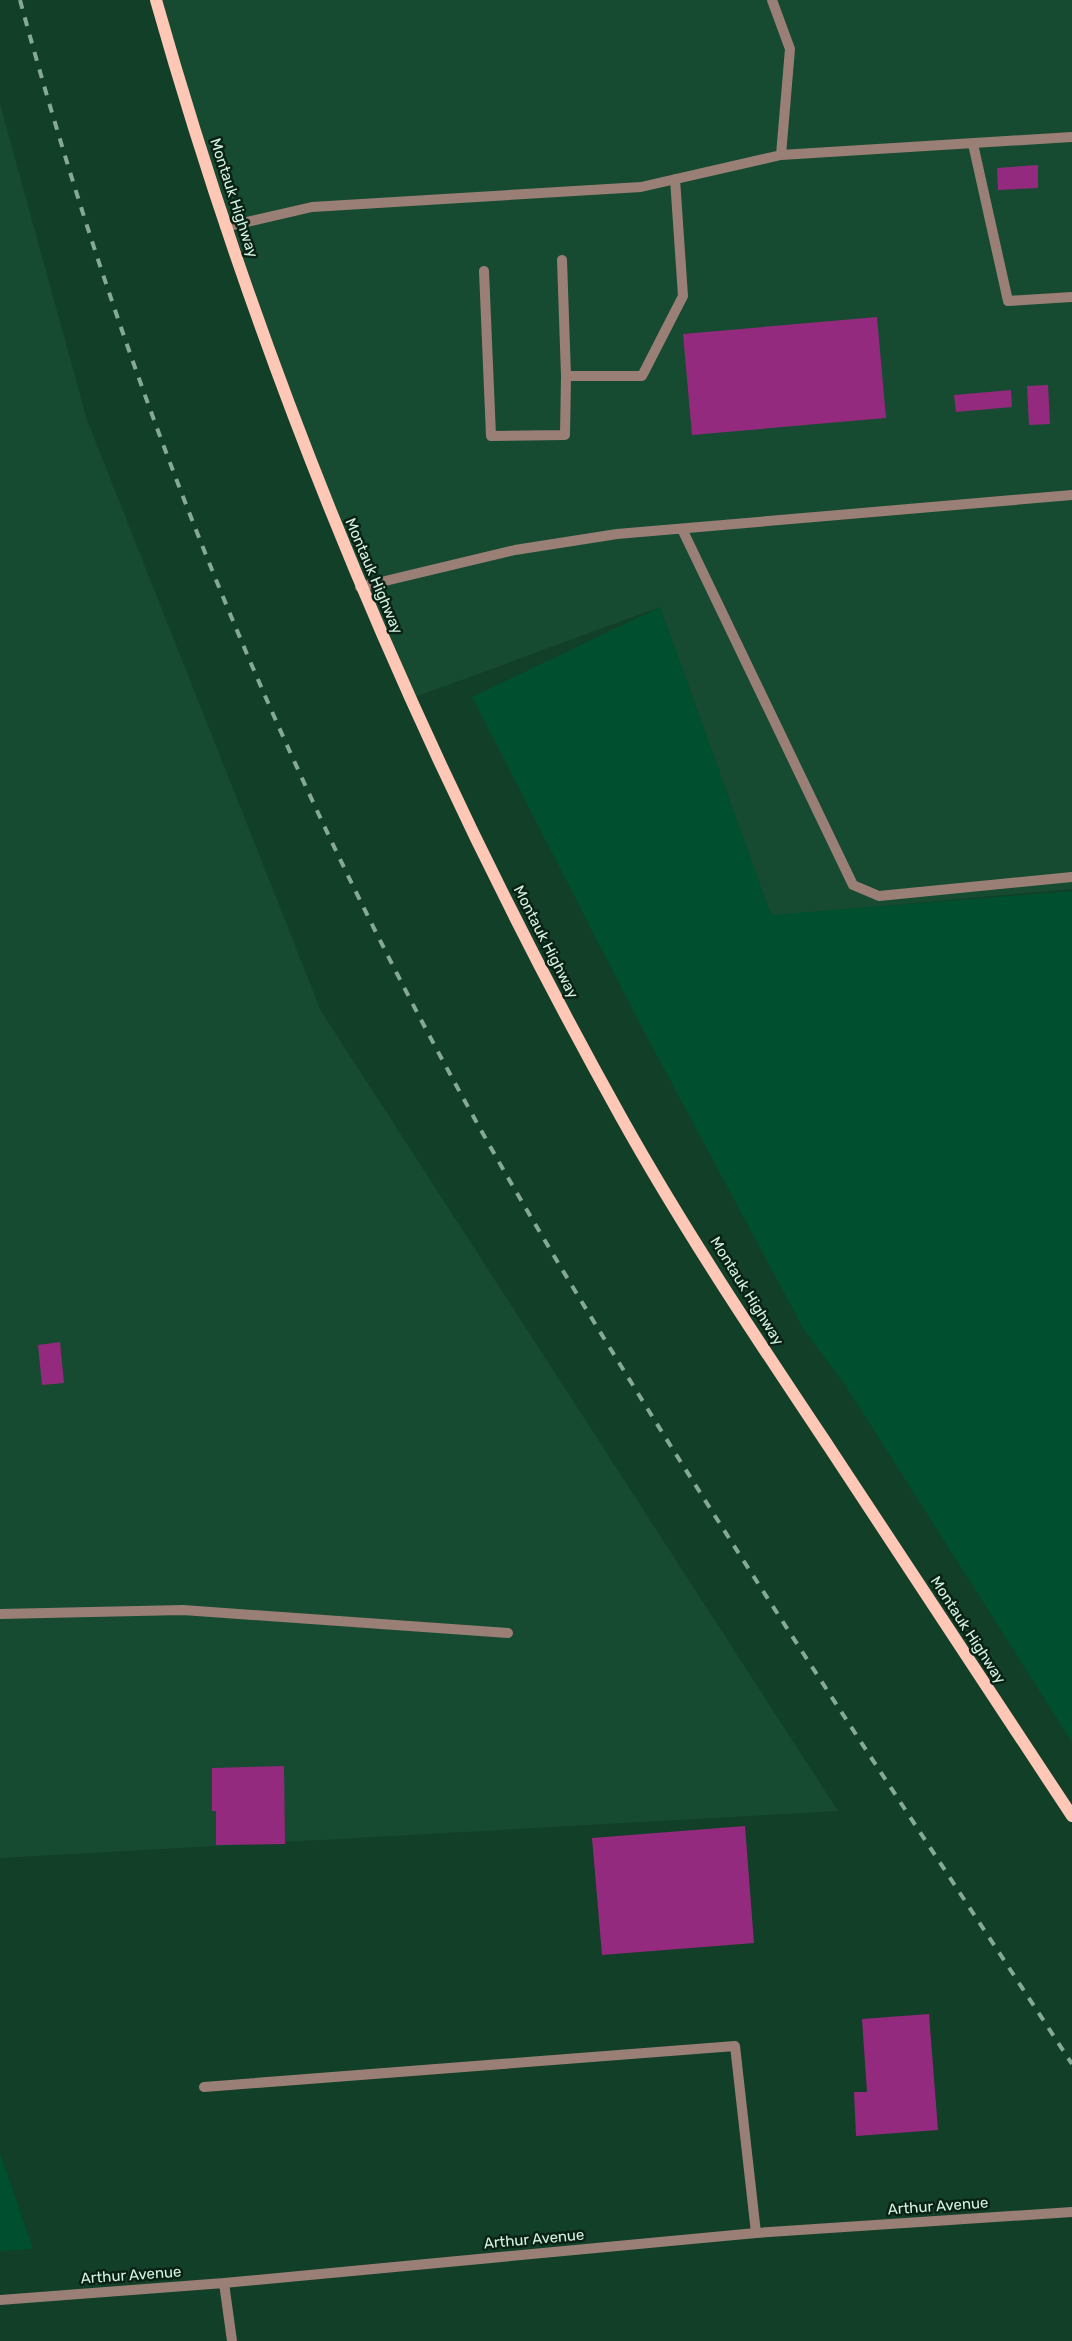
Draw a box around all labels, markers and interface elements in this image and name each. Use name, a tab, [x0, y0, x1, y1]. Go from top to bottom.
street label: Montauk Highway	[206, 136, 262, 260]
street label: Montauk Highway	[341, 515, 407, 637]
street label: Montauk Highway	[510, 882, 582, 1002]
street label: Montauk Highway	[706, 1233, 788, 1349]
street label: Montauk Highway	[927, 1573, 1009, 1687]
street label: Arthur Avenue	[887, 2194, 989, 2218]
street label: Arthur Avenue	[483, 2226, 585, 2252]
street label: Arthur Avenue	[80, 2263, 182, 2287]

